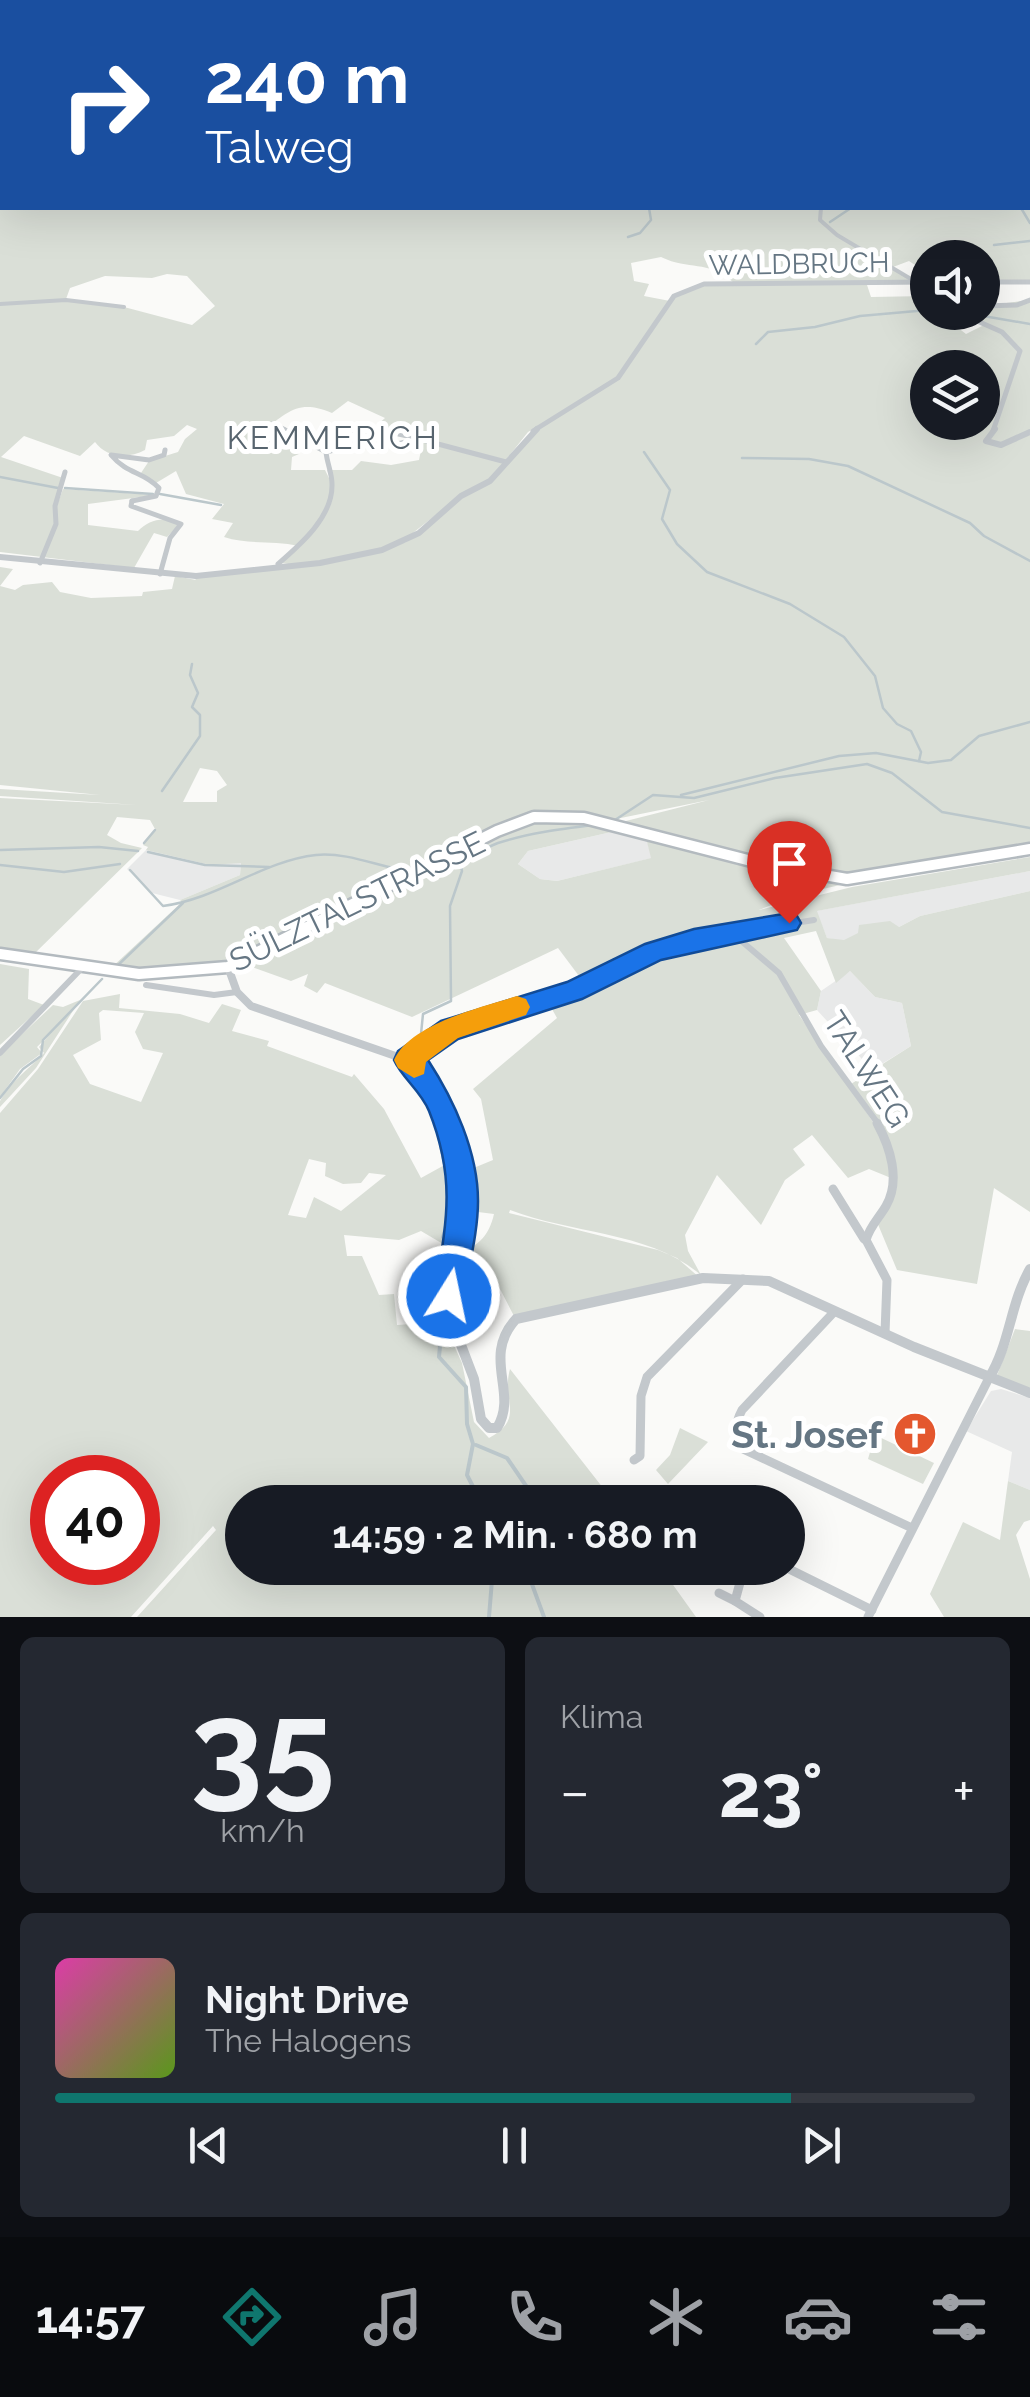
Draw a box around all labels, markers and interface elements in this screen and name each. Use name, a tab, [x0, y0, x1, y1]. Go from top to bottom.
text: 240 m	[205, 37, 409, 119]
icon: right	[40, 40, 170, 170]
text: Talweg	[205, 121, 354, 174]
map controls	[910, 240, 1000, 440]
button: sound	[910, 240, 1000, 330]
street label: WALDBRUCH	[708, 246, 890, 282]
button: layers	[910, 350, 1000, 440]
district label: KEMMERICH	[227, 419, 439, 456]
pin	[747, 821, 832, 924]
street label: SÜLZTALSTRASSE	[223, 823, 491, 979]
icon: arrive	[762, 836, 817, 891]
street label: TALWEG	[816, 1005, 918, 1133]
position arrow	[397, 1244, 501, 1348]
church icon: St. Josef	[892, 1411, 938, 1457]
place label: St. Josef	[731, 1412, 884, 1457]
speed limit sign: 40	[30, 1455, 160, 1585]
text: 14:59 · 2 Min. · 680 m	[332, 1512, 698, 1557]
text: 35	[190, 1671, 335, 1823]
text: Klima	[560, 1698, 643, 1735]
text: 23°	[719, 1746, 823, 1835]
text: −	[560, 1759, 590, 1824]
text: +	[952, 1759, 975, 1824]
text: km/h	[220, 1812, 305, 1849]
text: Night Drive	[205, 1977, 409, 2022]
text: The Halogens	[205, 2022, 411, 2059]
icon: previous	[181, 2118, 236, 2173]
icon: pause	[487, 2118, 542, 2173]
icon: next	[794, 2118, 849, 2173]
icon: directions	[217, 2282, 287, 2352]
icon: music	[358, 2282, 428, 2352]
icon: phone	[500, 2282, 570, 2352]
icon: climate	[641, 2282, 711, 2352]
icon: car	[783, 2282, 853, 2352]
icon: filters	[924, 2282, 994, 2352]
text: 14:57	[36, 2291, 145, 2344]

